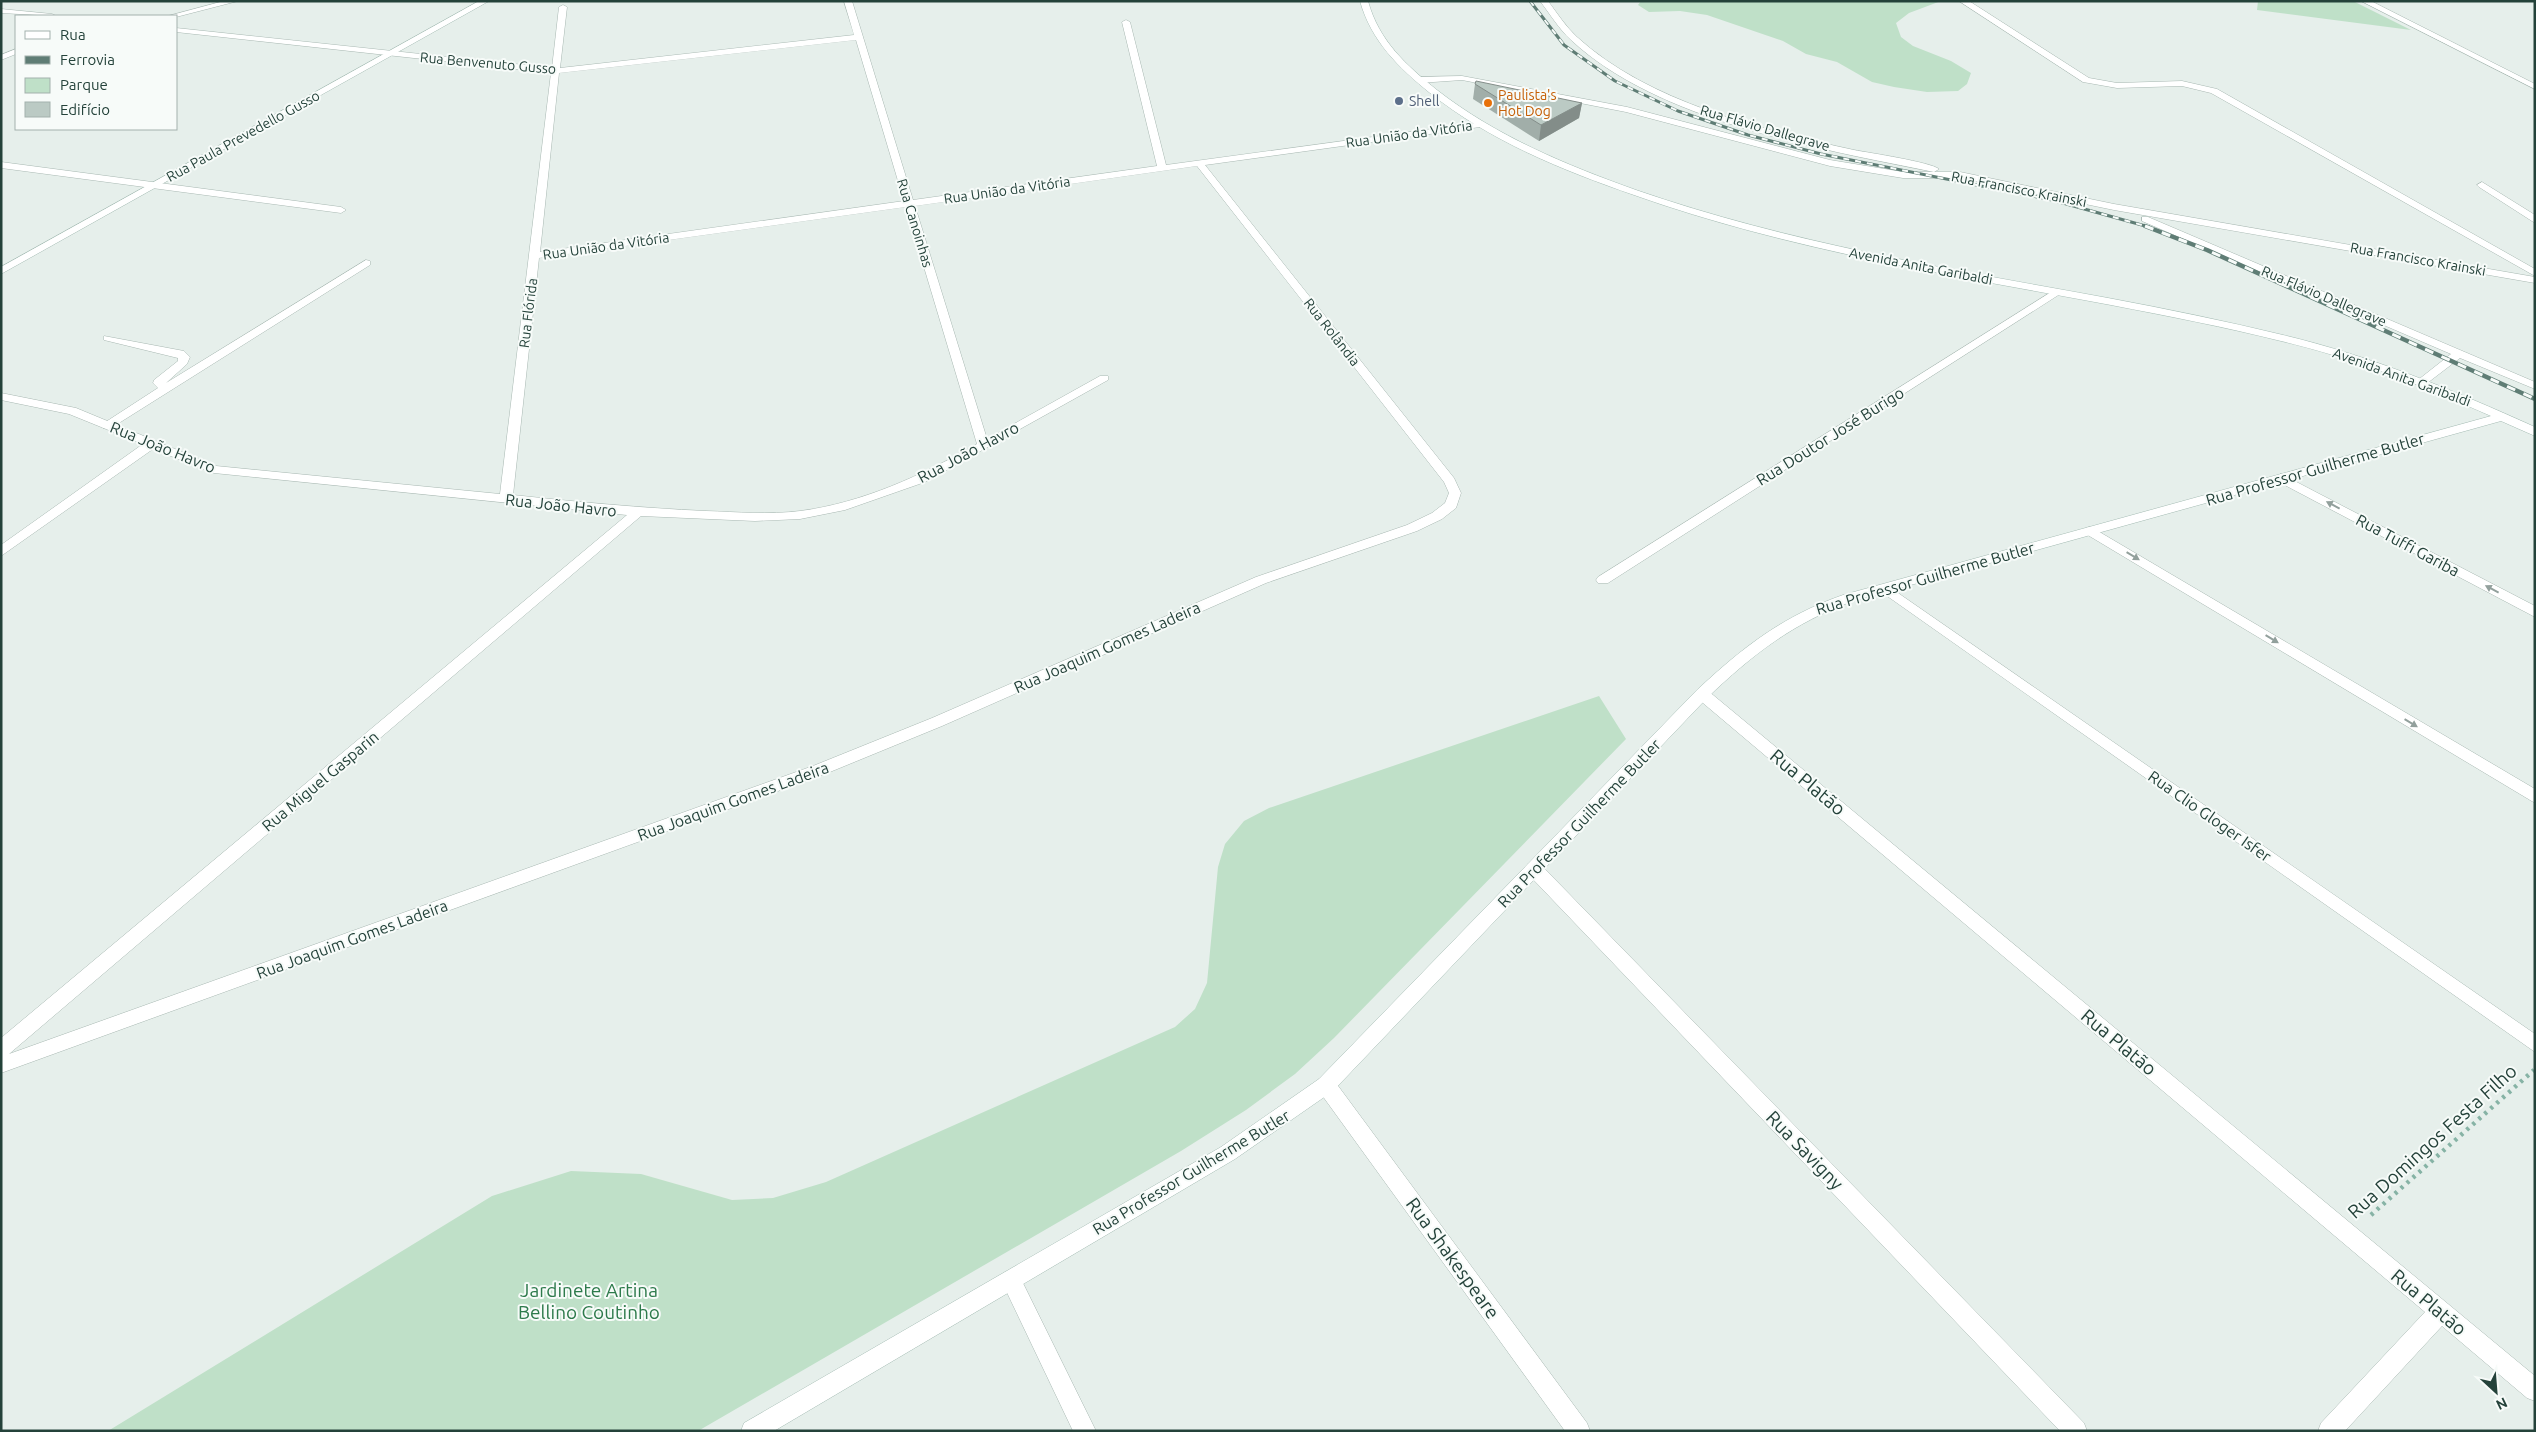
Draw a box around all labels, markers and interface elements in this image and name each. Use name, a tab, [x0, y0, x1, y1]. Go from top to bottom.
legend	[15, 15, 178, 130]
text: Rua	[60, 26, 86, 43]
street label: Rua Benvenuto Gusso	[419, 49, 557, 77]
text: Ferrovia	[60, 51, 115, 68]
text: Parque	[60, 76, 108, 93]
street label: Rua Paula Prevedello Gusso	[164, 87, 322, 185]
place label: Paulista's Hot Dog	[1498, 87, 1556, 119]
place label: Shell	[1409, 93, 1440, 109]
marker: Shell	[1393, 95, 1405, 107]
marker: Paulista's Hot Dog	[1482, 97, 1494, 109]
text: Edifício	[60, 101, 110, 118]
street label: Rua Flávio Dallegrave	[1698, 102, 1832, 154]
street label: Rua União da Vitória	[1345, 117, 1473, 151]
street label: Rua Francisco Krainski	[1950, 168, 2088, 210]
street label: Rua União da Vitória	[943, 173, 1071, 207]
street label: Rua Canoinhas	[894, 177, 936, 269]
street label: Rua União da Vitória	[542, 229, 670, 263]
street label: Rua Francisco Krainski	[2349, 239, 2487, 279]
street label: Avenida Anita Garibaldi	[1848, 244, 1994, 288]
street label: Rua Flávio Dallegrave	[2259, 262, 2389, 330]
street label: Rua Flórida	[516, 277, 540, 349]
street label: Rua Rolândia	[1301, 295, 1363, 369]
street label: Avenida Anita Garibaldi	[2331, 345, 2473, 409]
street label: Rua Doutor José Burigo	[1753, 383, 1907, 489]
street label: Rua João Havro	[108, 418, 218, 476]
street label: Rua João Havro	[914, 418, 1022, 486]
street label: Rua Professor Guilherme Butler	[2204, 429, 2426, 509]
street label: Rua João Havro	[504, 490, 618, 520]
one-way arrow	[2325, 501, 2340, 509]
street label: Rua Tuffi Gariba	[2353, 510, 2463, 580]
street label: Rua Professor Guilherme Butler	[1814, 538, 2036, 618]
one-way arrow	[2126, 551, 2139, 560]
one-way arrow	[2484, 585, 2499, 593]
street label: Rua Joaquim Gomes Ladeira	[1011, 598, 1203, 696]
one-way arrow	[2266, 635, 2279, 644]
one-way arrow	[2405, 719, 2418, 728]
street label: Rua Miguel Gasparin	[258, 727, 382, 835]
street label: Rua Professor Guilherme Butler	[1494, 735, 1664, 911]
street label: Rua Platão	[1766, 744, 1850, 820]
street label: Rua Joaquim Gomes Ladeira	[635, 758, 831, 844]
street label: Rua Clio Gloger Isfer	[2145, 767, 2275, 865]
street label: Rua Joaquim Gomes Ladeira	[254, 896, 450, 982]
street label: Rua Platão	[2077, 1004, 2161, 1080]
street label: Rua Domingos Festa Filho	[2343, 1059, 2521, 1223]
street label: Rua Professor Guilherme Butler	[1089, 1106, 1293, 1238]
street label: Rua Savigny	[1762, 1106, 1848, 1194]
street label: Rua Shakespeare	[1402, 1193, 1504, 1323]
street label: Rua Platão	[2387, 1264, 2471, 1340]
park label: Jardinete Artina Bellino Coutinho	[518, 1279, 660, 1323]
north arrow	[2471, 1367, 2521, 1417]
text: N	[2493, 1394, 2510, 1413]

